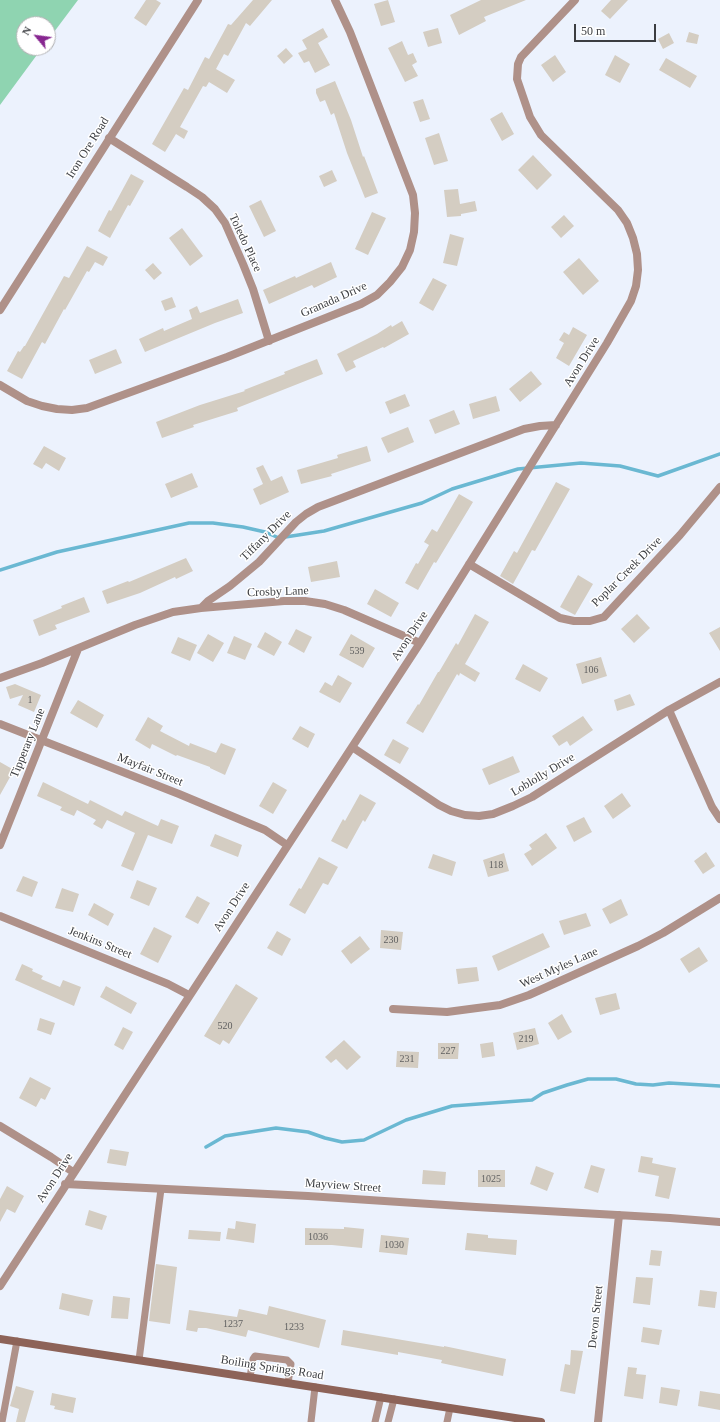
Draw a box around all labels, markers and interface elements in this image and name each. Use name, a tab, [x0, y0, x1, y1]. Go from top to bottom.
north arrow	[16, 16, 56, 56]
scale bar	[576, 16, 658, 42]
text: N	[19, 24, 34, 37]
text: 50 m	[581, 24, 605, 38]
street label: Iron Ore Road	[64, 115, 112, 181]
street label: Toledo Place	[225, 212, 265, 274]
street label: Granada Drive	[299, 279, 369, 321]
street label: Avon Drive	[561, 334, 603, 390]
street label: Tiffany Drive	[238, 508, 294, 564]
street label: Poplar Creek Drive	[589, 534, 665, 610]
street label: Crosby Lane	[247, 584, 309, 600]
street label: Avon Drive	[389, 609, 431, 663]
house number: 539	[350, 645, 364, 657]
house number: 106	[584, 664, 598, 676]
house number: 1	[28, 694, 32, 706]
street label: Tipperary Lane	[7, 706, 49, 780]
street label: Mayfair Street	[115, 750, 185, 790]
street label: Loblolly Drive	[509, 750, 577, 800]
house number: 118	[489, 859, 503, 871]
street label: Avon Drive	[211, 880, 253, 934]
street label: Jenkins Street	[66, 924, 134, 962]
house number: 230	[384, 934, 398, 946]
street label: West Myles Lane	[518, 944, 600, 992]
house number: 520	[218, 1020, 232, 1032]
house number: 219	[518, 1033, 534, 1045]
house number: 227	[440, 1045, 456, 1057]
house number: 231	[400, 1053, 414, 1065]
street label: Avon Drive	[34, 1151, 76, 1205]
house number: 1025	[481, 1173, 501, 1185]
street label: Mayview Street	[304, 1176, 382, 1196]
house number: 1036	[308, 1231, 328, 1243]
house number: 1030	[384, 1239, 404, 1251]
street label: Devon Street	[586, 1285, 606, 1349]
house number: 1237	[223, 1318, 243, 1330]
house number: 1233	[284, 1321, 304, 1333]
street label: Boiling Springs Road	[220, 1353, 324, 1383]

